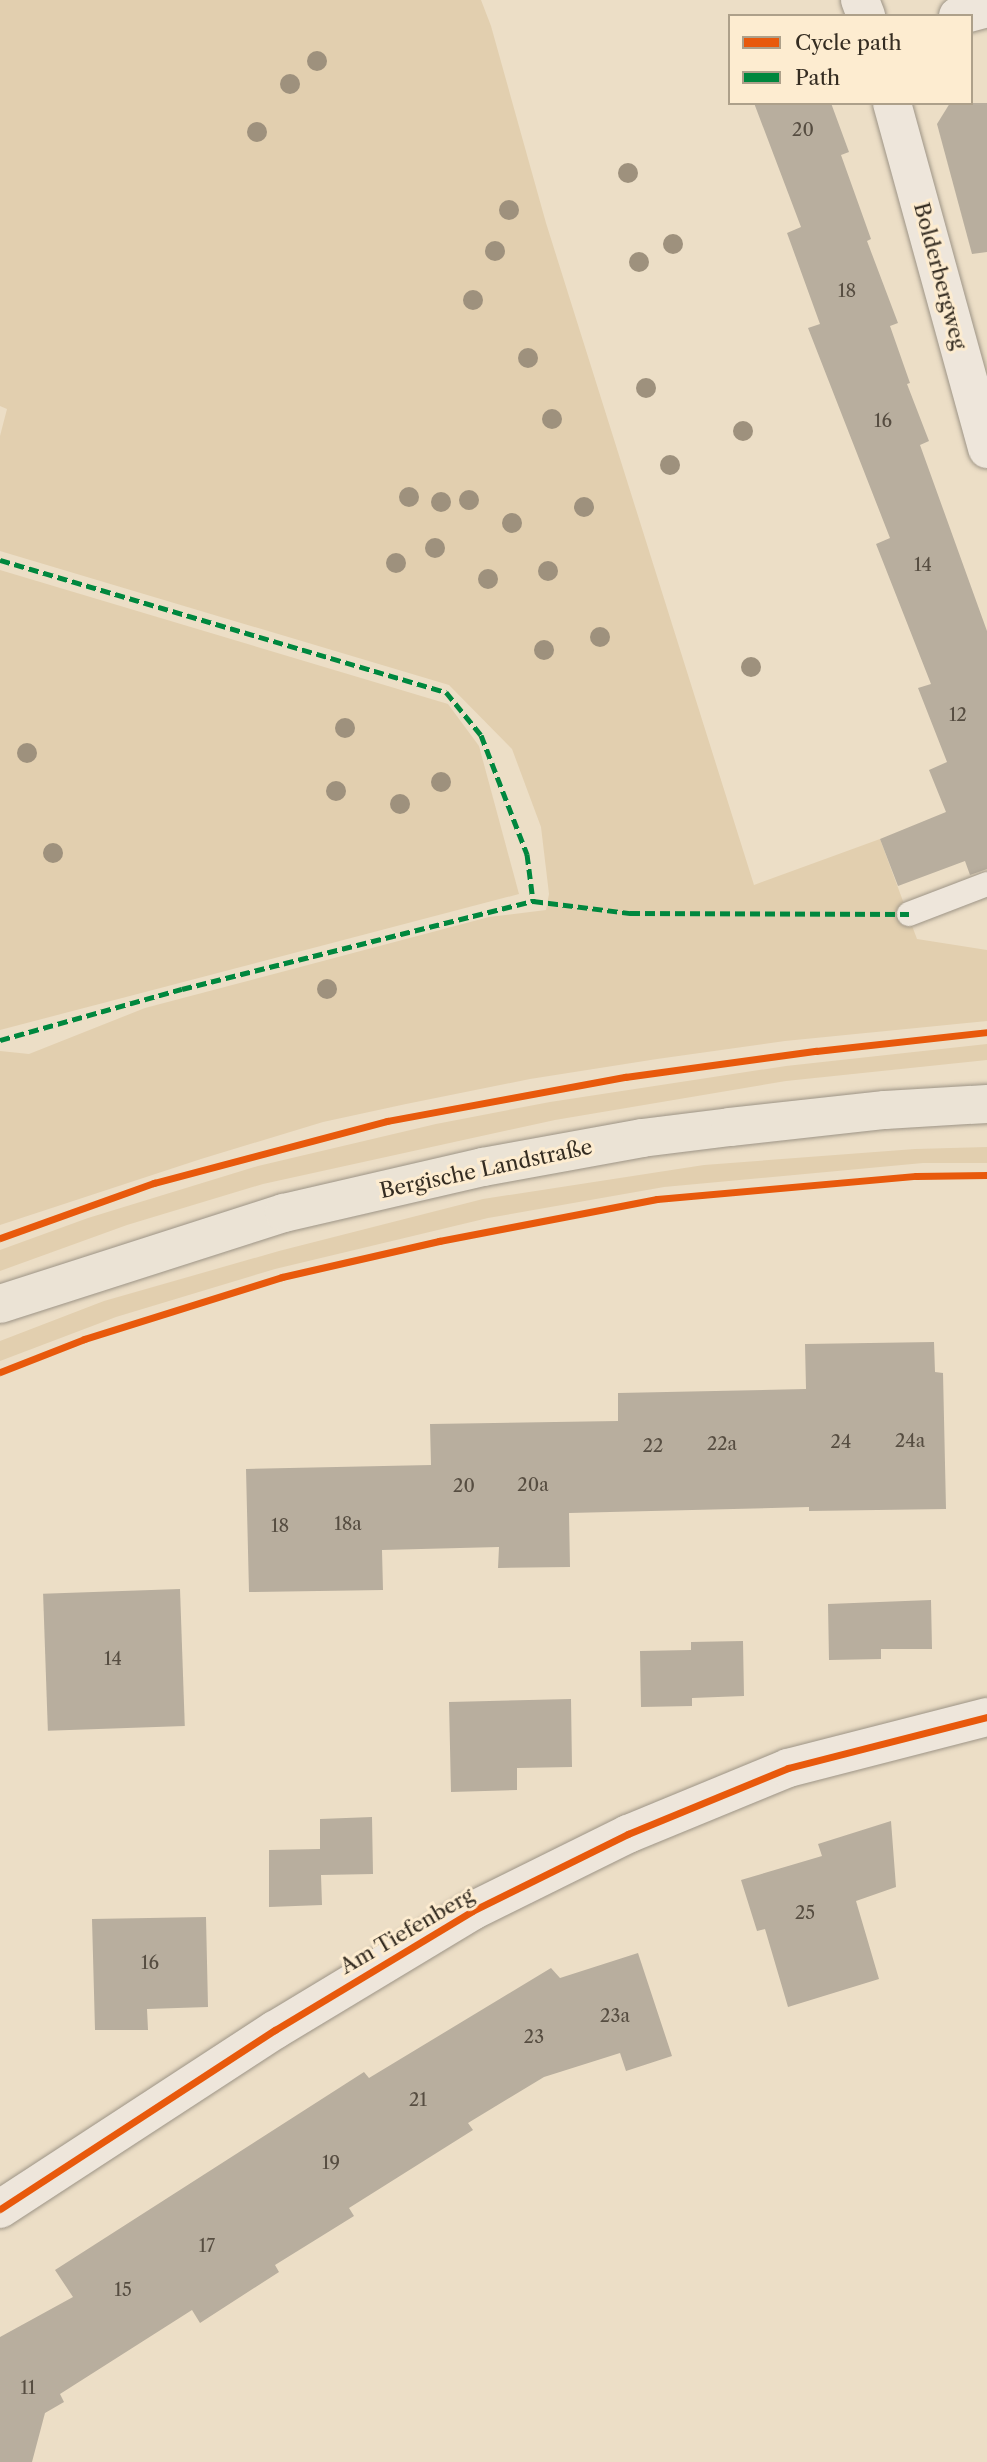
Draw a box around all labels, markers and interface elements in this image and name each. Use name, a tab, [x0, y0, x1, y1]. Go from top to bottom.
legend	[728, 14, 973, 105]
text: Cycle path	[795, 30, 902, 55]
text: Path	[795, 65, 840, 90]
house number: 20	[792, 119, 814, 141]
street label: Bolderbergweg	[908, 200, 972, 352]
house number: 18	[838, 280, 856, 302]
house number: 16	[874, 410, 892, 432]
house number: 14	[914, 554, 932, 576]
house number: 12	[949, 704, 967, 726]
street label: Bergische Landstraße	[377, 1134, 595, 1204]
house number: 24a	[895, 1430, 925, 1452]
house number: 24	[831, 1431, 851, 1453]
house number: 22a	[707, 1433, 737, 1455]
house number: 22	[643, 1435, 663, 1457]
house number: 20a	[517, 1474, 549, 1496]
house number: 20	[453, 1475, 475, 1497]
house number: 18a	[334, 1513, 362, 1535]
house number: 18	[271, 1515, 289, 1537]
house number: 14	[104, 1648, 122, 1670]
street label: Am Tiefenberg	[335, 1882, 479, 1980]
house number: 25	[795, 1902, 815, 1924]
house number: 16	[141, 1952, 159, 1974]
house number: 23a	[600, 2005, 630, 2027]
house number: 23	[524, 2026, 544, 2048]
house number: 21	[409, 2089, 427, 2111]
house number: 19	[322, 2152, 340, 2174]
house number: 17	[199, 2235, 215, 2257]
house number: 15	[114, 2279, 132, 2301]
house number: 11	[20, 2377, 36, 2399]

